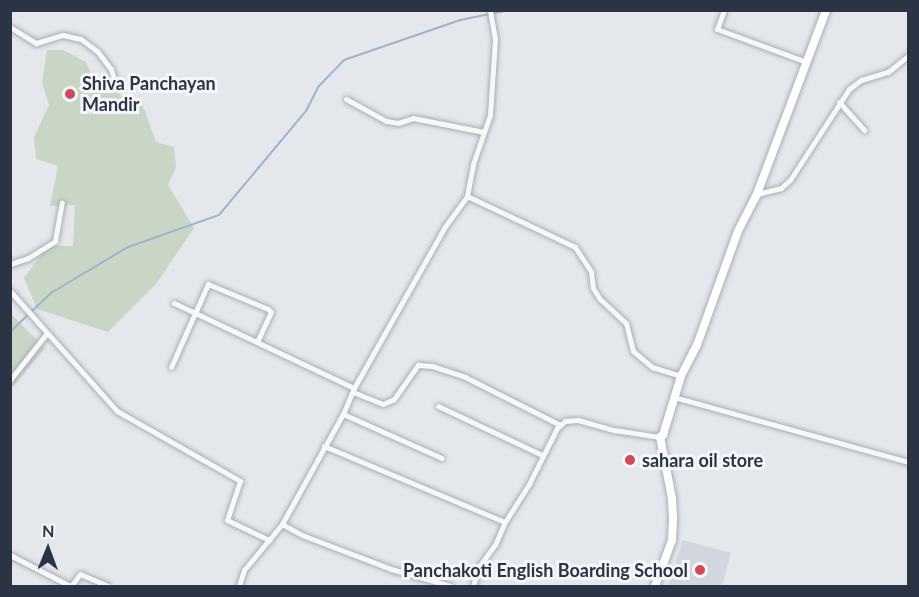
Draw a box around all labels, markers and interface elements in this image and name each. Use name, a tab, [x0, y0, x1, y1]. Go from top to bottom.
place label: Shiva Panchayan Mandir	[82, 73, 216, 116]
marker: Shiva Panchayan Mandir	[63, 87, 77, 101]
place label: sahara oil store	[642, 449, 763, 471]
marker: sahara oil store	[623, 453, 637, 467]
north arrow	[18, 519, 78, 579]
text: N	[42, 521, 55, 540]
place label: Panchakoti English Boarding School	[403, 559, 688, 581]
marker: Panchakoti English Boarding School	[693, 563, 707, 577]

